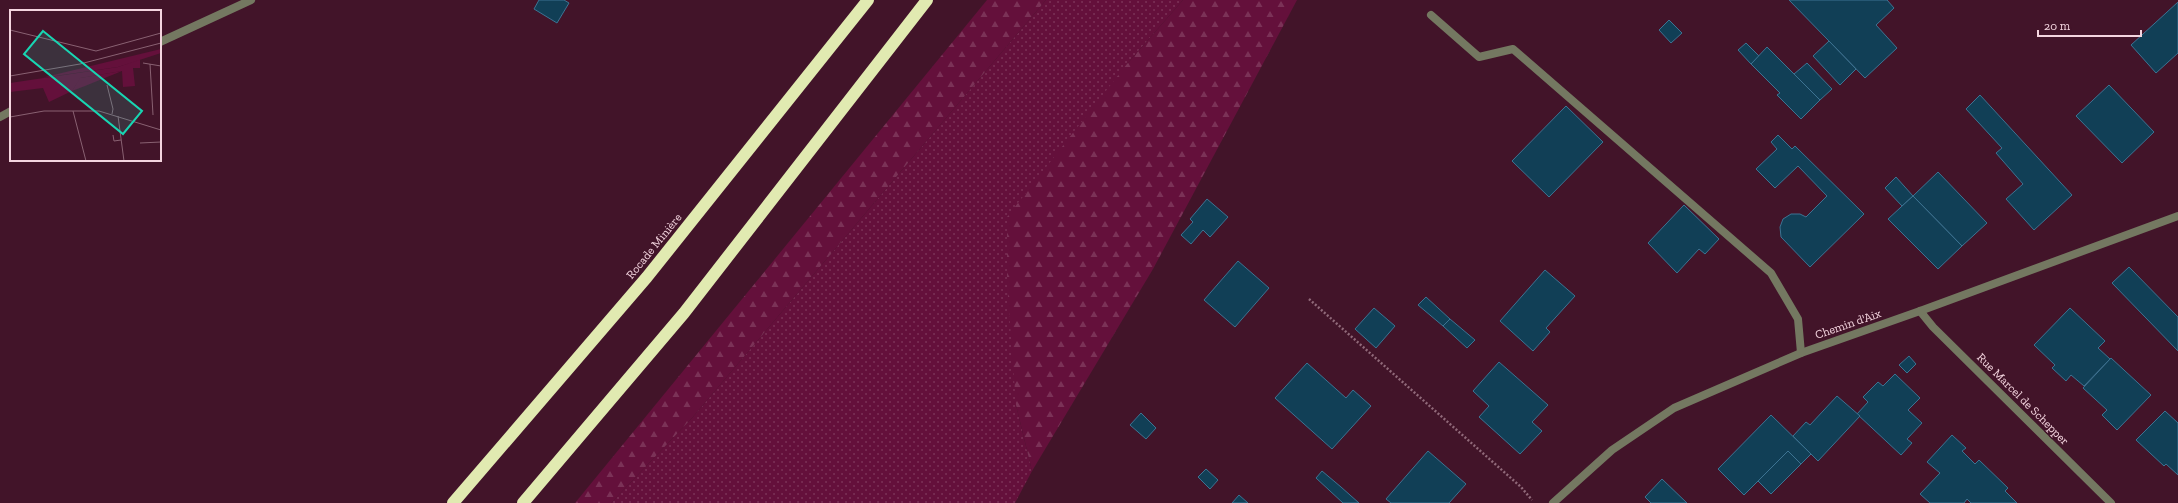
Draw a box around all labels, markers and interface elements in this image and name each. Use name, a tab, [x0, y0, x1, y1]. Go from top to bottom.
inset map	[10, 10, 161, 161]
scale bar	[2038, 12, 2141, 38]
text: 20 m	[2044, 19, 2071, 33]
street label: Rocade Minière	[623, 210, 685, 282]
street label: Chemin d'Aix	[1813, 306, 1883, 342]
street label: Rue Marcel de Schepper	[1974, 350, 2072, 448]

